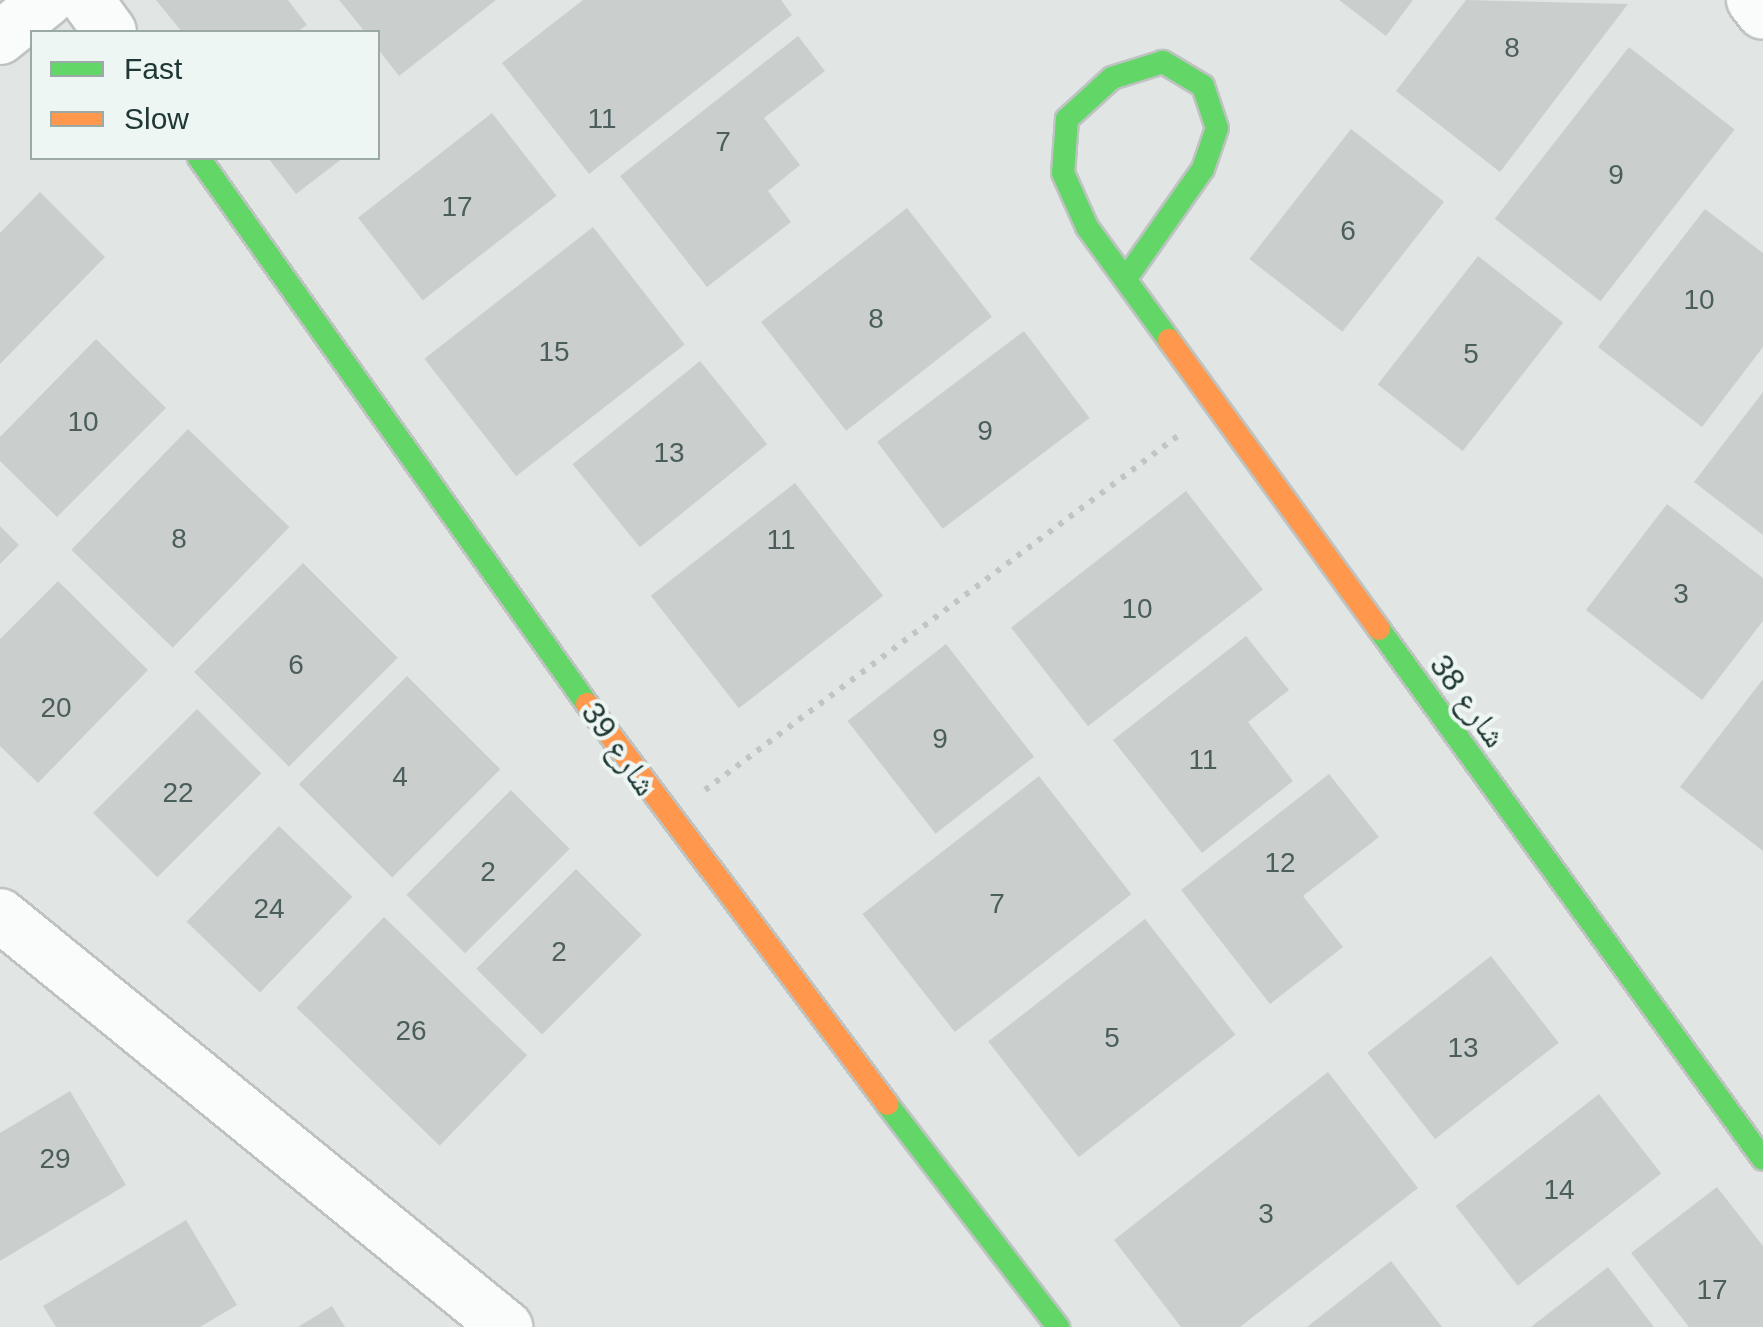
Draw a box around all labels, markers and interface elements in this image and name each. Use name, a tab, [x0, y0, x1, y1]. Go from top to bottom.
legend	[30, 30, 380, 160]
house number: 8	[1504, 31, 1520, 65]
text: Fast	[124, 52, 182, 85]
text: Slow	[124, 102, 189, 135]
house number: 11	[587, 102, 617, 136]
house number: 7	[715, 125, 731, 159]
house number: 9	[1608, 158, 1624, 192]
house number: 17	[441, 190, 473, 224]
house number: 6	[1340, 214, 1356, 248]
house number: 10	[1683, 283, 1715, 317]
house number: 8	[868, 302, 884, 336]
house number: 15	[538, 335, 570, 369]
house number: 5	[1463, 337, 1479, 371]
house number: 10	[67, 405, 99, 439]
house number: 9	[977, 414, 993, 448]
house number: 13	[653, 436, 685, 470]
house number: 8	[171, 522, 187, 556]
house number: 11	[766, 523, 796, 557]
house number: 3	[1673, 577, 1689, 611]
house number: 10	[1121, 592, 1153, 626]
street label: شارع 38	[1422, 647, 1514, 755]
house number: 6	[288, 648, 304, 682]
house number: 20	[40, 691, 72, 725]
street label: شارع 39	[573, 695, 665, 803]
house number: 9	[932, 722, 948, 756]
house number: 11	[1188, 743, 1218, 777]
house number: 4	[392, 760, 408, 794]
house number: 22	[162, 776, 194, 810]
house number: 12	[1264, 846, 1296, 880]
house number: 2	[480, 855, 496, 889]
house number: 7	[989, 887, 1005, 921]
house number: 24	[253, 892, 285, 926]
house number: 2	[551, 935, 567, 969]
house number: 26	[395, 1014, 427, 1048]
house number: 5	[1104, 1021, 1120, 1055]
house number: 13	[1447, 1031, 1479, 1065]
house number: 29	[39, 1142, 71, 1176]
house number: 14	[1543, 1173, 1575, 1207]
house number: 3	[1258, 1197, 1274, 1231]
house number: 17	[1696, 1273, 1728, 1307]

